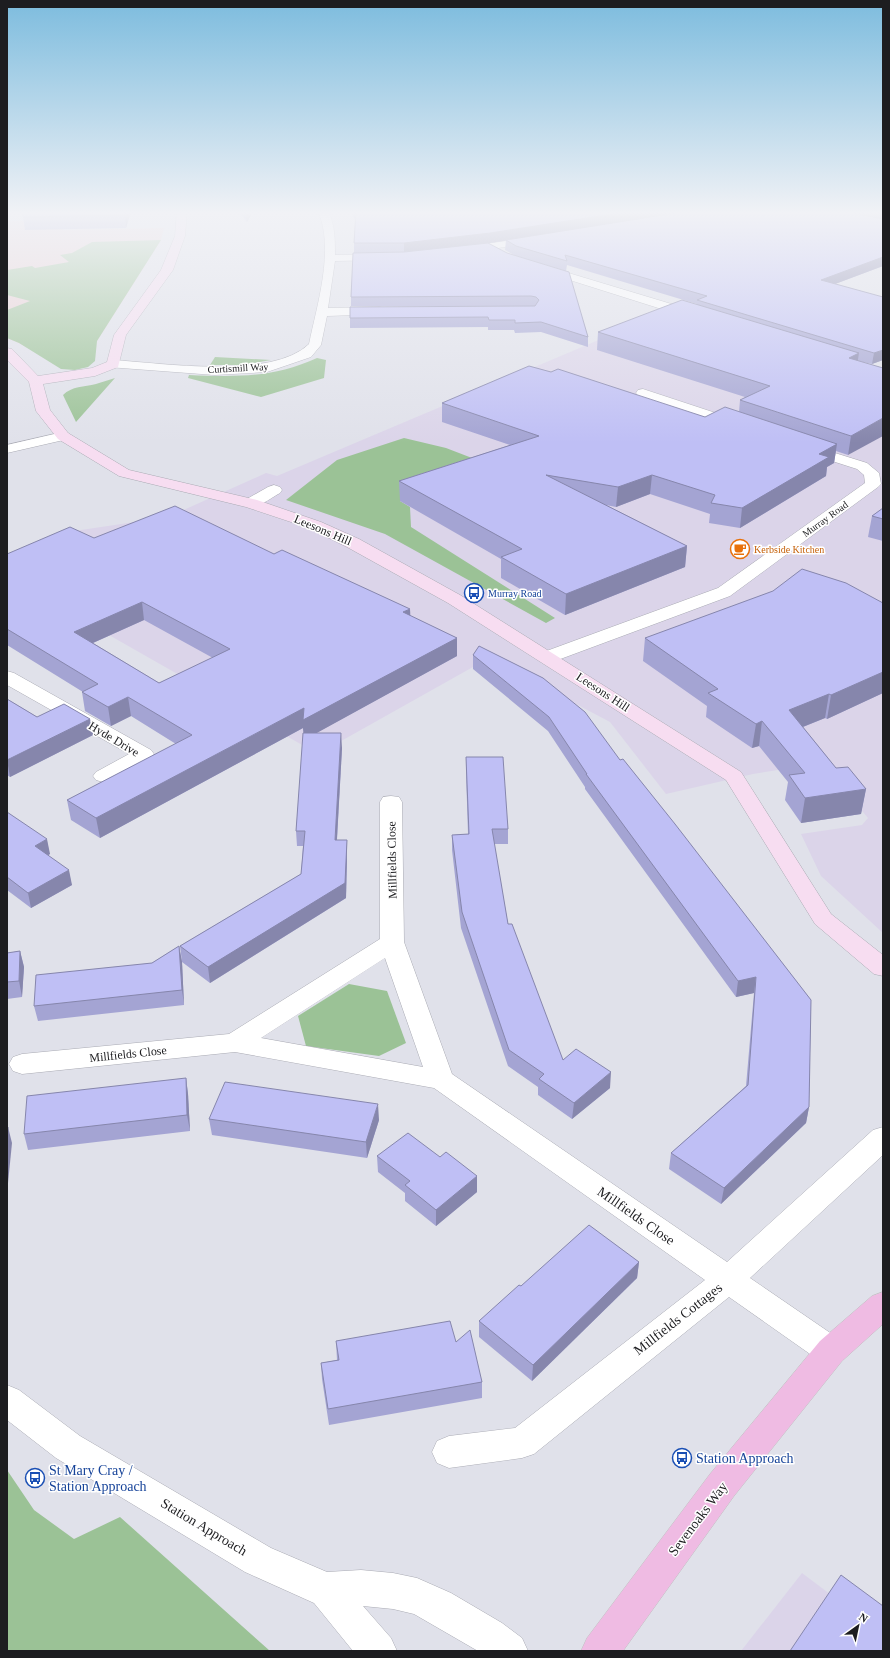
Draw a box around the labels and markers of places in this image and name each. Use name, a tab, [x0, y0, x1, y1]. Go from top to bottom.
cafe icon: Kerbside Kitchen	[729, 538, 751, 560]
place label: Kerbside Kitchen	[754, 544, 824, 555]
bus stop icon: Murray Road	[463, 582, 485, 604]
place label: Murray Road	[488, 588, 542, 599]
bus stop icon: Station Approach	[671, 1447, 693, 1469]
place label: Station Approach	[696, 1451, 794, 1466]
place label: St Mary Cray / Station Approach	[49, 1463, 147, 1494]
bus stop icon: St Mary Cray / Station Approach	[24, 1467, 46, 1489]

